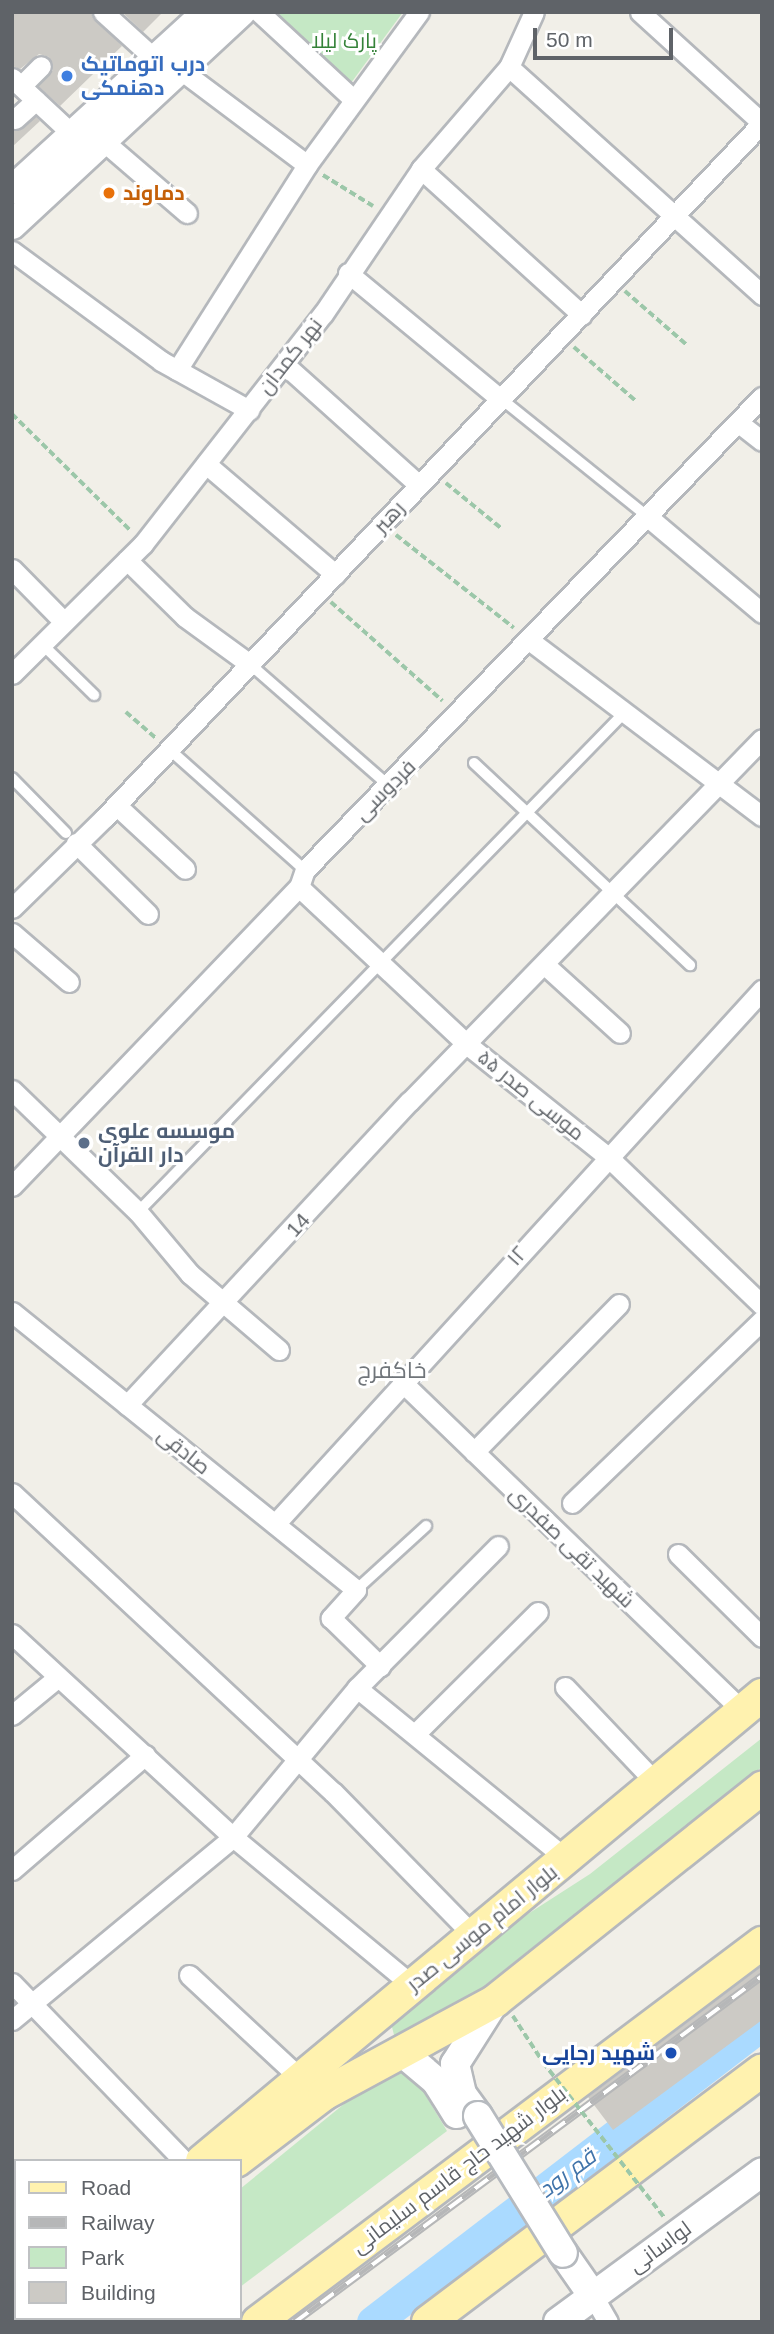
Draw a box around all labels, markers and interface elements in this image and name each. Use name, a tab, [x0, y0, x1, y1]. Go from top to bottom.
scale bar	[536, 14, 676, 58]
park label: پارک لیلا	[311, 28, 377, 54]
text: 50 m	[546, 28, 593, 51]
place label: درب اتوماتیک دهنمکی	[81, 51, 205, 101]
marker: درب اتوماتیک دهنمکی	[59, 68, 75, 84]
place label: دماوند	[123, 180, 185, 206]
marker: دماوند	[101, 185, 117, 201]
street label: نهر کمدان	[252, 313, 328, 399]
street label: رهبر	[368, 496, 410, 538]
street label: فردوسی	[349, 754, 421, 826]
street label: موسی صدر ۵۵	[473, 1044, 589, 1146]
place label: موسسه علوی دار القرآن	[98, 1118, 235, 1168]
marker: موسسه علوی دار القرآن	[76, 1135, 92, 1151]
street label: 14	[281, 1208, 315, 1242]
street label: ۱۲	[502, 1241, 532, 1271]
district label: خاکفرج	[358, 1356, 426, 1384]
street label: صادقی	[152, 1422, 216, 1480]
street label: شهید تقی صفدری	[504, 1481, 640, 1613]
street label: بلوار امام موسی صدر	[401, 1859, 563, 1997]
place label: شهید رجایی	[542, 2040, 655, 2066]
marker: شهید رجایی	[661, 2043, 681, 2063]
street label: بلوار شهید حاج قاسم سلیمانی	[347, 2081, 571, 2259]
water label: قم رود	[533, 2142, 601, 2204]
legend	[14, 2159, 242, 2320]
text: Road	[81, 2176, 131, 2199]
text: Railway	[81, 2211, 155, 2234]
street label: لواسانی	[624, 2216, 696, 2278]
text: Park	[81, 2246, 124, 2269]
text: Building	[81, 2281, 156, 2304]

